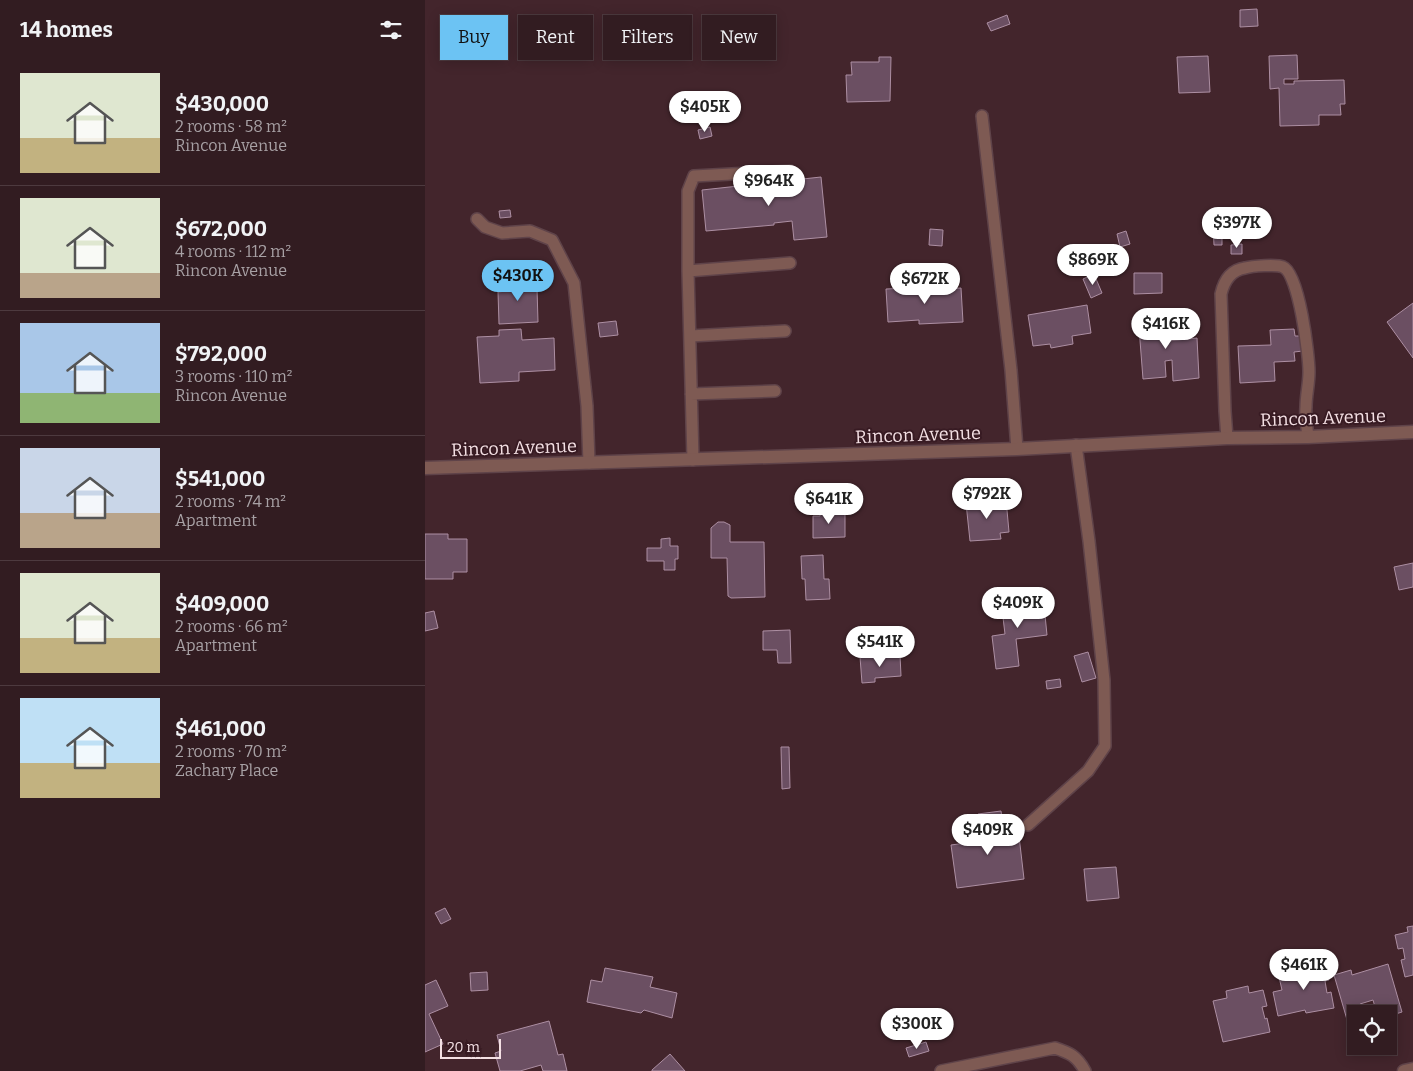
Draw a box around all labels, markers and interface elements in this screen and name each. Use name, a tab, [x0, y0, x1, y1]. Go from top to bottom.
chip: Buy	[440, 15, 508, 60]
chip: Rent	[518, 15, 593, 60]
chip: Filters	[603, 15, 692, 60]
chip: New	[702, 15, 776, 60]
icon: filters	[377, 16, 405, 44]
text: 14 homes	[20, 17, 113, 43]
pin: $405K	[670, 90, 740, 133]
text: $430,000	[175, 91, 269, 117]
icon: home	[60, 93, 120, 153]
text: $405K	[680, 97, 730, 116]
text: 2 rooms · 58 m²	[175, 117, 287, 136]
text: Rincon Avenue	[175, 136, 287, 155]
pin: $964K	[734, 164, 804, 207]
text: $964K	[744, 171, 794, 190]
pin: $397K	[1202, 206, 1272, 249]
text: $397K	[1213, 213, 1261, 232]
text: $672,000	[175, 216, 267, 242]
icon: home	[60, 218, 120, 278]
text: 4 rooms · 112 m²	[175, 242, 291, 261]
pin: $869K	[1058, 244, 1128, 286]
text: $869K	[1068, 250, 1118, 269]
pin: $430K	[483, 260, 553, 302]
text: Rincon Avenue	[175, 261, 287, 280]
pin: $672K	[890, 262, 960, 305]
text: $430K	[493, 266, 543, 285]
text: $672K	[901, 269, 949, 288]
pin: $416K	[1131, 308, 1201, 350]
text: $416K	[1142, 314, 1190, 333]
text: $792,000	[175, 341, 267, 367]
icon: home	[60, 343, 120, 403]
text: 3 rooms · 110 m²	[175, 367, 293, 386]
text: Rincon Avenue	[175, 386, 287, 405]
street label: Rincon Avenue	[1260, 405, 1386, 431]
street label: Rincon Avenue	[855, 422, 981, 448]
street label: Rincon Avenue	[451, 435, 577, 461]
text: $541,000	[175, 466, 265, 492]
icon: home	[60, 468, 120, 528]
pin: $792K	[952, 478, 1022, 520]
pin: $641K	[794, 482, 864, 525]
text: $792K	[963, 484, 1011, 503]
text: $641K	[805, 489, 853, 508]
text: 2 rooms · 74 m²	[175, 492, 286, 511]
text: Apartment	[175, 511, 257, 530]
pin: $409K	[983, 586, 1053, 629]
text: $409,000	[175, 591, 269, 617]
icon: home	[60, 593, 120, 653]
text: $409K	[993, 593, 1043, 612]
text: 2 rooms · 66 m²	[175, 617, 288, 636]
pin: $541K	[845, 626, 915, 668]
text: $541K	[857, 632, 903, 651]
text: Apartment	[175, 636, 257, 655]
text: $461,000	[175, 716, 266, 742]
icon: home	[60, 718, 120, 778]
text: 2 rooms · 70 m²	[175, 742, 287, 761]
text: Zachary Place	[175, 761, 278, 780]
pin: $409K	[953, 814, 1023, 856]
text: $409K	[963, 820, 1013, 839]
pin: $461K	[1269, 948, 1339, 991]
text: $461K	[1280, 955, 1328, 974]
map controls	[1347, 1005, 1397, 1055]
button: locate	[1347, 1005, 1397, 1055]
pin: $300K	[882, 1008, 952, 1050]
text: $300K	[892, 1014, 942, 1033]
scale bar	[440, 1036, 501, 1059]
text: 20 m	[447, 1039, 480, 1056]

